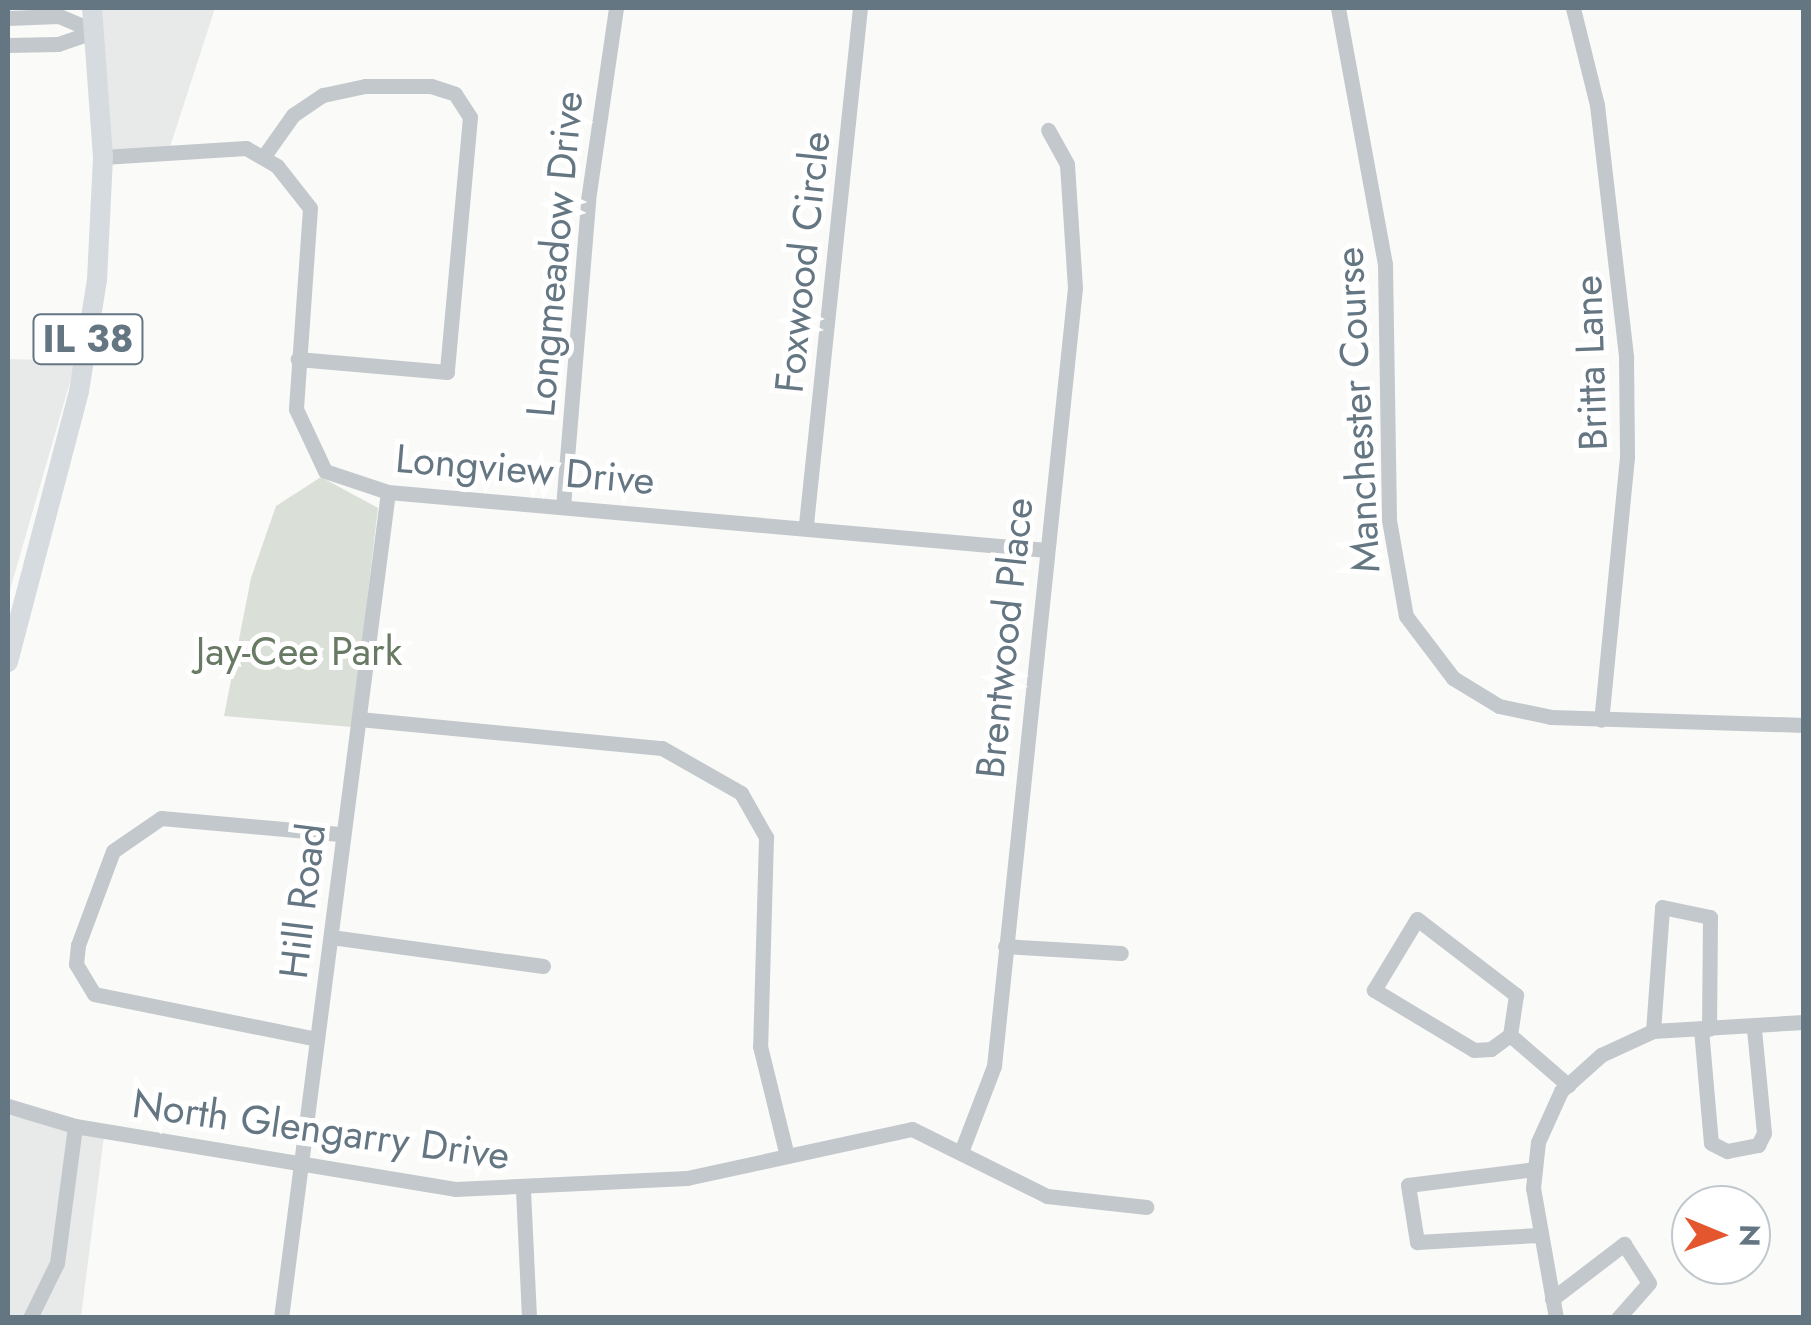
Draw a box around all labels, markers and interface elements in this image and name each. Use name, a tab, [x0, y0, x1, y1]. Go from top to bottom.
street label: Longmeadow Drive	[516, 89, 592, 419]
street label: Foxwood Circle	[764, 129, 840, 395]
street label: Manchester Course	[1325, 246, 1389, 574]
street label: Britta Lane	[1563, 274, 1617, 452]
road number: IL 38	[31, 306, 146, 372]
street label: Longview Drive	[394, 434, 656, 504]
street label: Brentwood Place	[965, 495, 1043, 781]
park label: Jay-Cee Park	[196, 627, 402, 675]
street label: Hill Road	[269, 821, 335, 981]
street label: North Glengarry Drive	[129, 1079, 513, 1179]
north arrow	[1671, 1185, 1771, 1285]
text: N	[1729, 1224, 1770, 1247]

